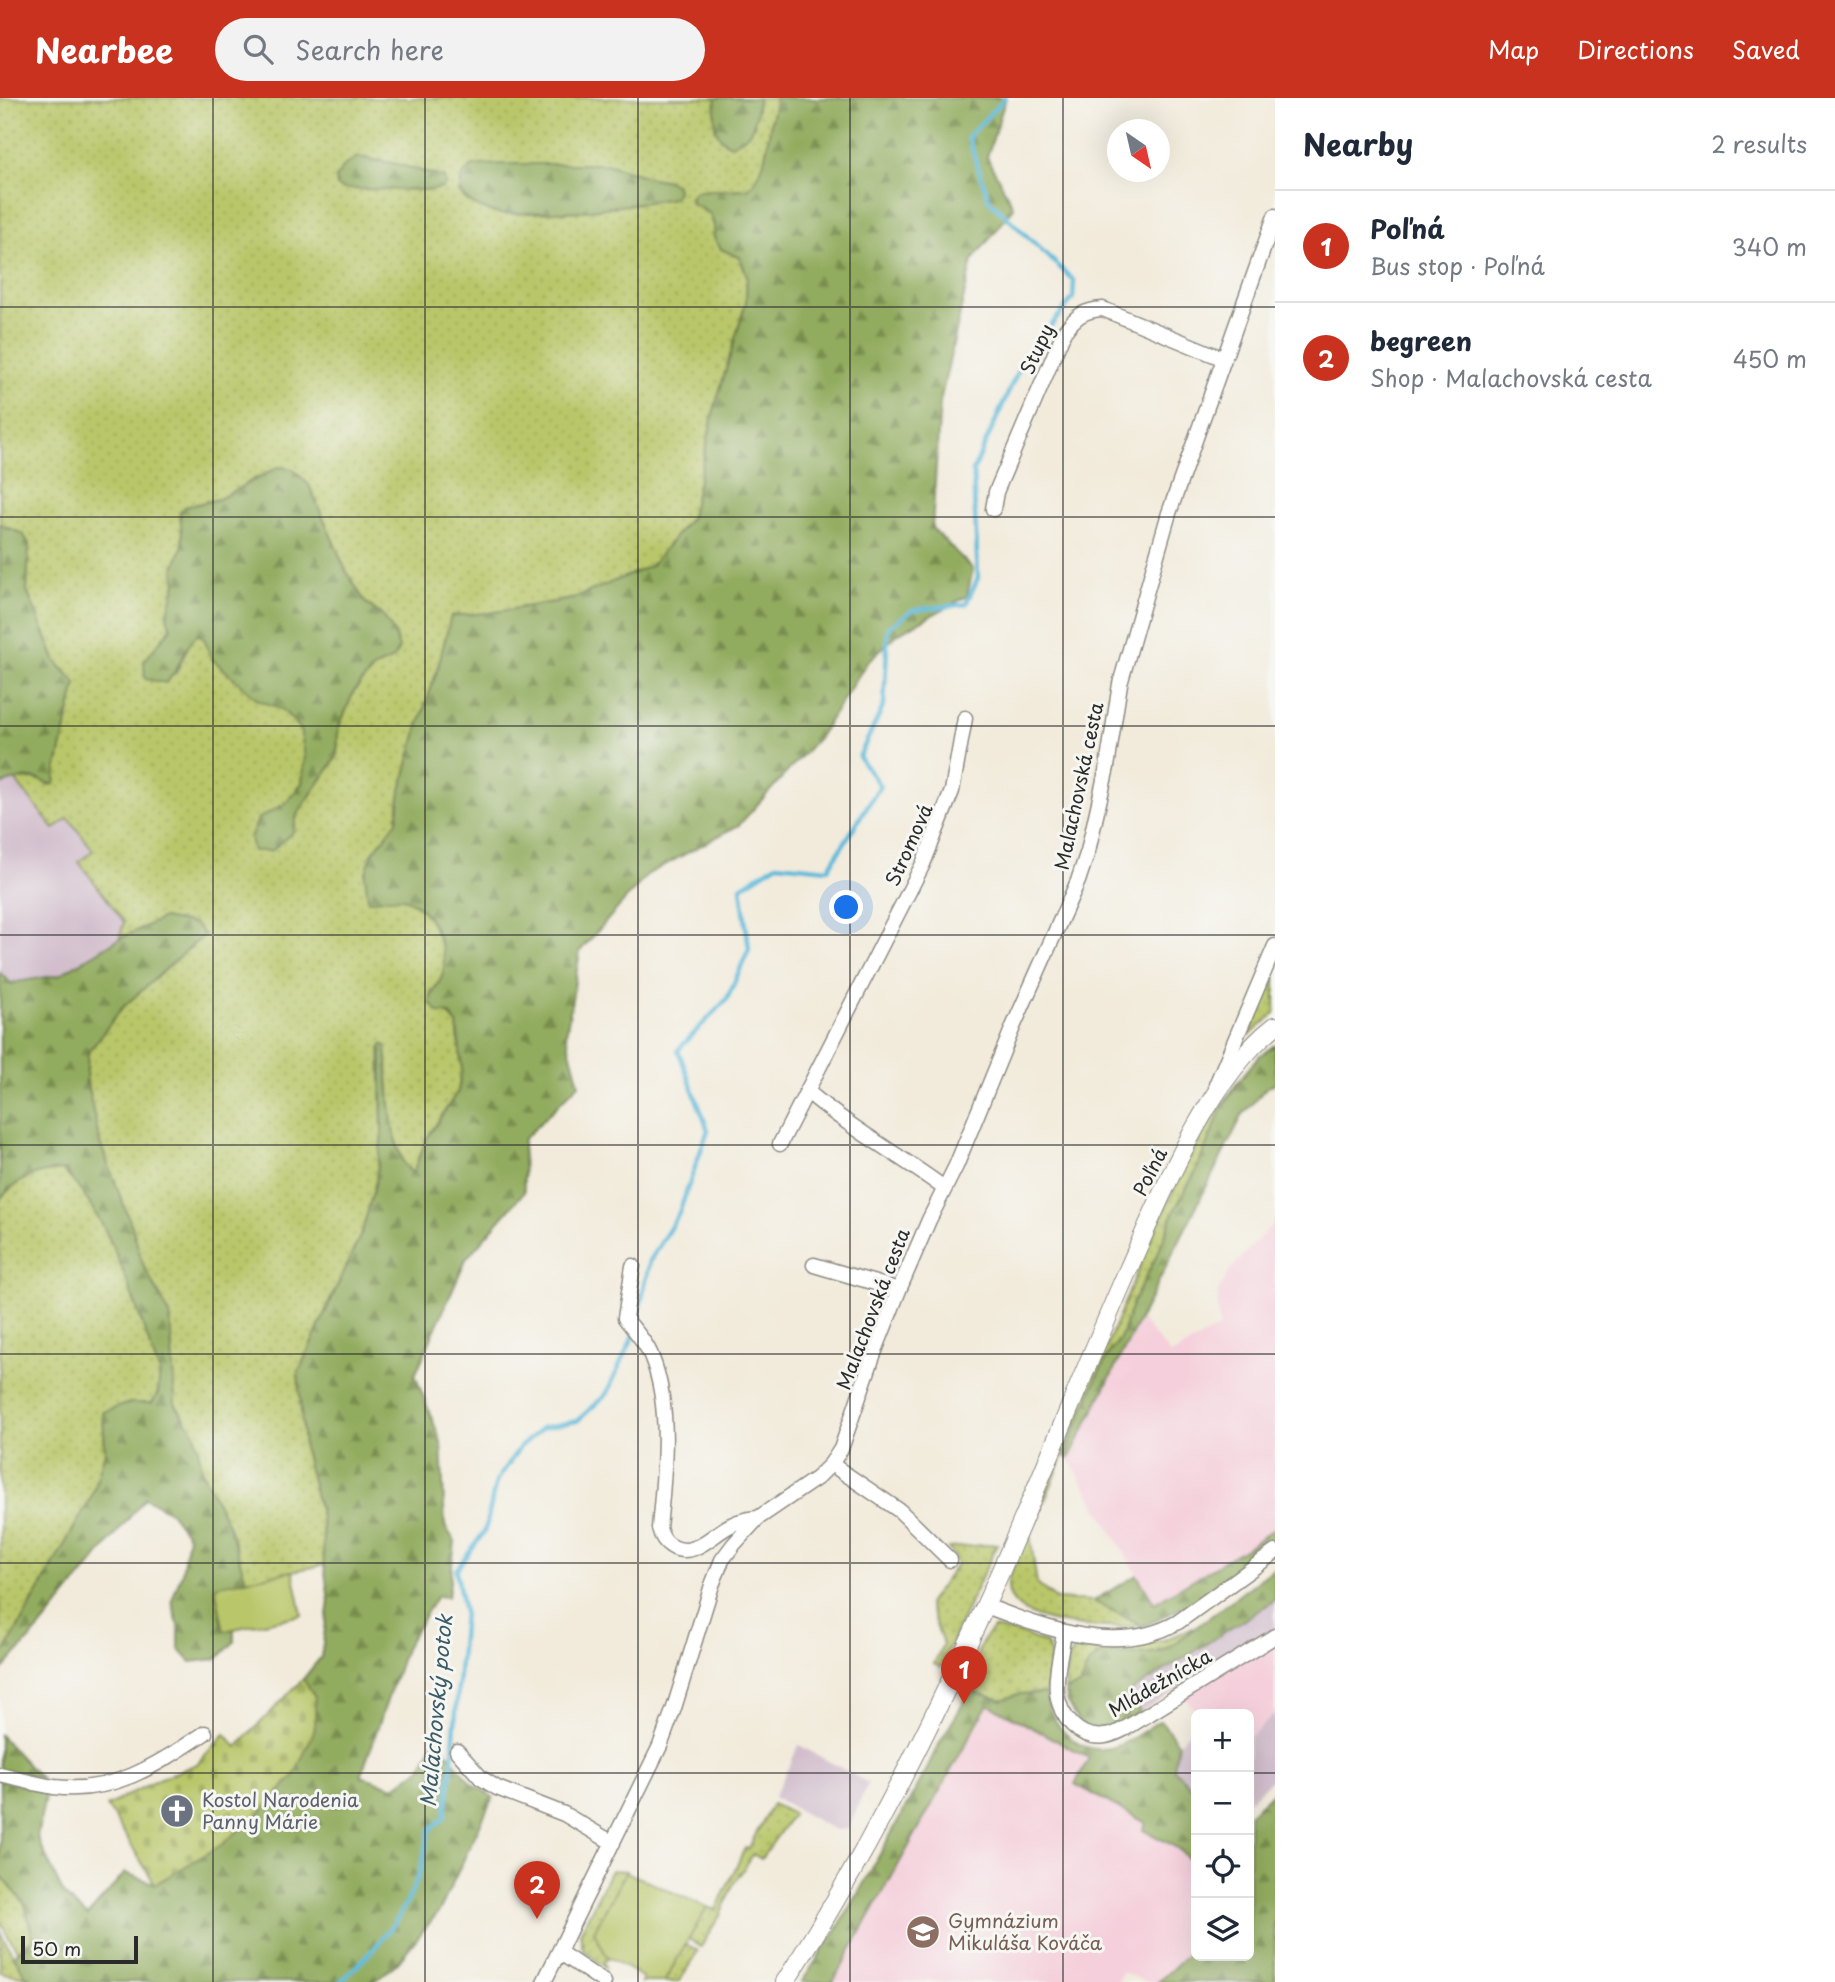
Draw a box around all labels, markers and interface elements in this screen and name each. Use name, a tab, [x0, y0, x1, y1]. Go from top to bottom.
search box	[215, 18, 705, 81]
text: Nearbee	[35, 24, 173, 74]
icon: search	[239, 30, 277, 68]
text: Search here	[295, 30, 444, 69]
text: Map	[1488, 31, 1539, 67]
text: Directions	[1577, 31, 1694, 67]
text: Saved	[1732, 31, 1800, 67]
north arrow	[1107, 119, 1170, 182]
text: Nearby	[1303, 121, 1413, 166]
text: 2 results	[1711, 126, 1807, 161]
text: Poľná	[1370, 209, 1445, 248]
text: 1	[1321, 229, 1332, 264]
text: 340 m	[1732, 229, 1807, 264]
text: Bus stop · Poľná	[1370, 248, 1545, 283]
street label: Stupy	[1012, 319, 1060, 378]
text: begreen	[1370, 321, 1472, 360]
text: 2	[1318, 341, 1334, 376]
text: 450 m	[1733, 341, 1807, 376]
text: Shop · Malachovská cesta	[1370, 360, 1652, 395]
street label: Malachovská cesta	[1047, 699, 1110, 872]
street label: Stromová	[878, 799, 939, 890]
your location	[829, 890, 863, 924]
street label: Poľná	[1125, 1142, 1173, 1200]
street label: Malachovská cesta	[828, 1224, 916, 1393]
water label: Malachovský potok	[411, 1612, 459, 1808]
street label: Mládežnícka	[1103, 1641, 1216, 1723]
pin: 1	[941, 1646, 987, 1704]
map controls	[1191, 1709, 1254, 1961]
button: +	[1191, 1709, 1254, 1772]
button: −	[1191, 1772, 1254, 1835]
place label: Kostol Narodenia Panny Márie	[202, 1785, 359, 1835]
church icon: Kostol Narodenia Panny Márie	[158, 1792, 196, 1830]
button: locate	[1191, 1835, 1254, 1898]
pin: 2	[514, 1861, 560, 1919]
button: layers	[1191, 1898, 1254, 1961]
place label: Gymnázium Mikuláša Kováča	[948, 1906, 1103, 1956]
school or university icon: Gymnázium Mikuláša Kováča	[904, 1913, 942, 1951]
scale bar	[21, 1933, 138, 1965]
text: 50 m	[32, 1934, 81, 1962]

